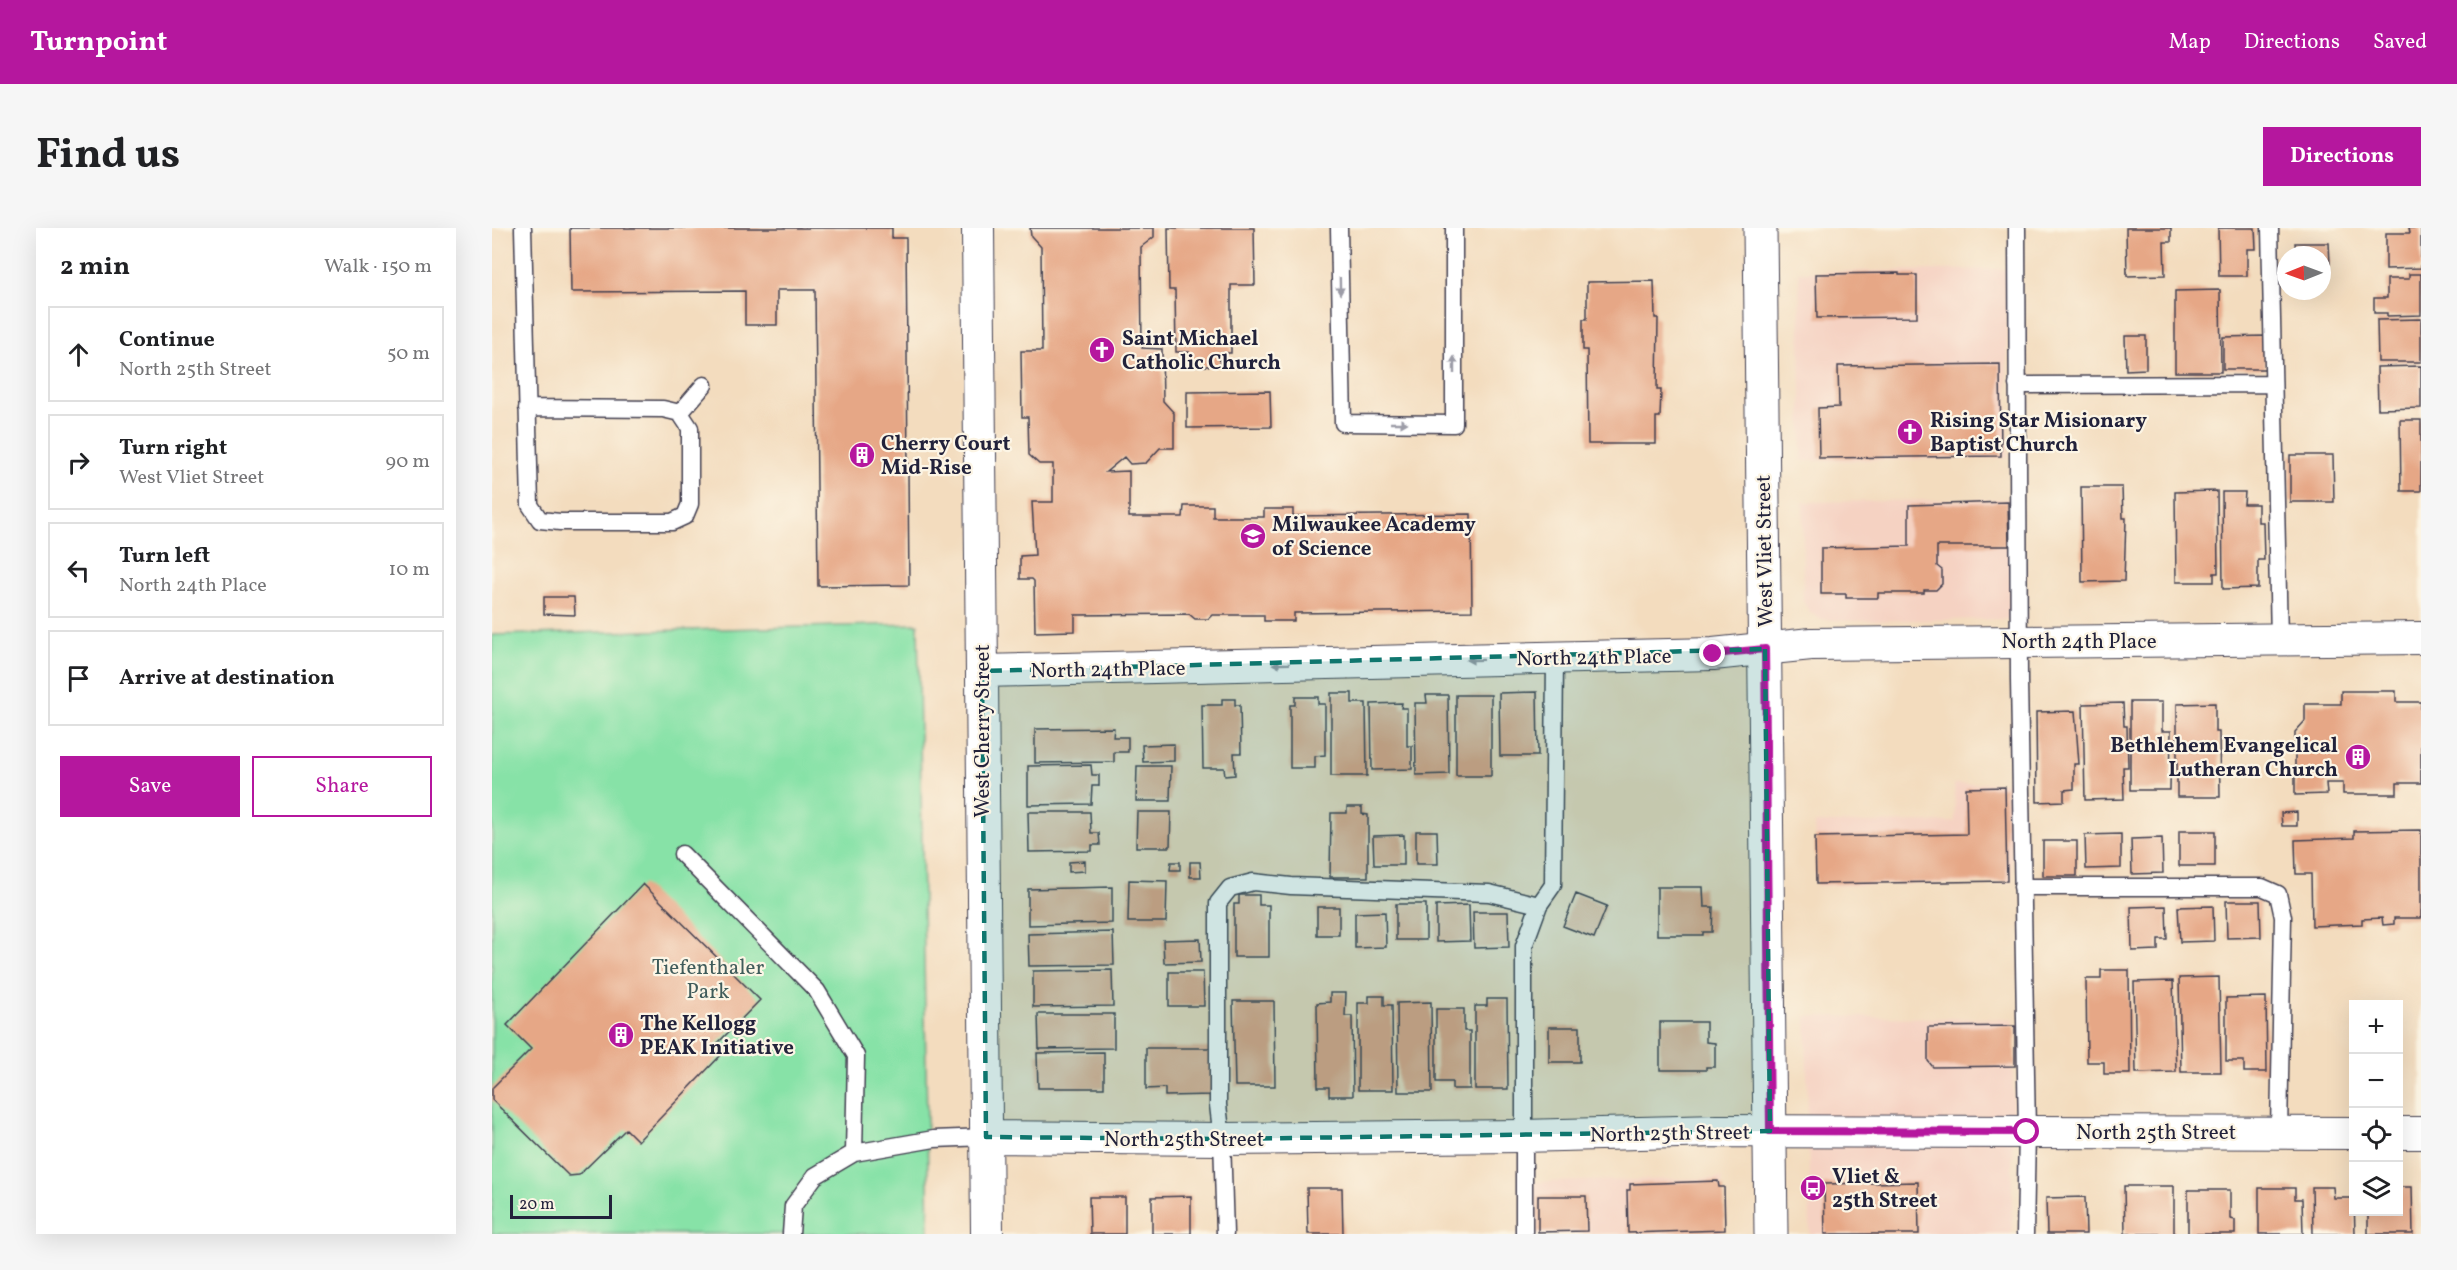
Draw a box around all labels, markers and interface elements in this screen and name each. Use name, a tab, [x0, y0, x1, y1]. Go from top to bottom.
text: Turnpoint	[30, 23, 167, 62]
text: Map	[2169, 28, 2211, 57]
text: Directions	[2244, 28, 2340, 57]
text: Saved	[2373, 28, 2427, 57]
text: Find us	[36, 127, 180, 186]
button: Directions	[2263, 127, 2421, 186]
north arrow	[2277, 246, 2331, 300]
text: 2 min	[60, 249, 130, 285]
text: Walk · 150 m	[324, 253, 432, 281]
one-way arrow	[1335, 277, 1345, 296]
text: Continue	[119, 325, 215, 356]
place label: Saint Michael Catholic Church	[1122, 325, 1281, 378]
church icon: Saint Michael Catholic Church	[1087, 335, 1117, 365]
icon: ahead	[62, 338, 95, 371]
text: 50 m	[387, 340, 430, 368]
text: North 25th Street	[119, 356, 272, 384]
one-way arrow	[1449, 356, 1459, 375]
place label: Rising Star Misionary Baptist Church	[1930, 407, 2147, 460]
church icon: Rising Star Misionary Baptist Church	[1895, 417, 1925, 447]
one-way arrow	[1389, 419, 1408, 428]
place label: Cherry Court Mid-Rise	[881, 430, 1011, 483]
text: Turn right	[119, 433, 227, 464]
building icon: Cherry Court Mid-Rise	[847, 440, 877, 470]
icon: right	[62, 446, 95, 479]
text: 90 m	[386, 448, 430, 476]
text: West Vliet Street	[119, 464, 264, 492]
street label: West Vliet Street	[1750, 474, 1781, 628]
place label: Milwaukee Academy of Science	[1272, 511, 1476, 564]
school or university icon: Milwaukee Academy of Science	[1238, 521, 1268, 551]
text: Turn left	[119, 541, 210, 572]
icon: left	[62, 554, 95, 587]
text: 10 m	[389, 556, 430, 584]
text: North 24th Place	[119, 572, 267, 600]
street label: North 24th Place	[2001, 628, 2157, 657]
route end	[1699, 640, 1725, 666]
street label: North 24th Place	[1516, 643, 1672, 674]
street label: West Cherry Street	[969, 644, 998, 818]
street label: North 24th Place	[1030, 655, 1186, 686]
one-way arrow	[1466, 655, 1485, 665]
one-way arrow	[1271, 660, 1290, 669]
icon: arrive	[62, 662, 95, 695]
text: Arrive at destination	[119, 663, 335, 694]
place label: Bethlehem Evangelical Lutheran Church	[2110, 732, 2338, 785]
building icon: Bethlehem Evangelical Lutheran Church	[2343, 742, 2373, 772]
button: Save	[60, 756, 240, 817]
button: Share	[252, 756, 432, 817]
park label: Tiefenthaler Park	[652, 954, 764, 1007]
map controls	[2349, 1000, 2403, 1216]
button: +	[2349, 1000, 2403, 1054]
place label: The Kellogg PEAK Initiative	[640, 1010, 794, 1063]
building icon: The Kellogg PEAK Initiative	[606, 1020, 636, 1050]
button: −	[2349, 1054, 2403, 1108]
button: locate	[2349, 1108, 2403, 1162]
route start	[2013, 1118, 2039, 1144]
street label: North 25th Street	[1590, 1119, 1750, 1150]
street label: North 25th Street	[2076, 1119, 2236, 1148]
street label: North 25th Street	[1104, 1126, 1264, 1155]
button: layers	[2349, 1162, 2403, 1216]
place label: Vliet & 25th Street	[1832, 1163, 1938, 1216]
bus stop icon: Vliet & 25th Street	[1798, 1173, 1828, 1203]
scale bar	[510, 1192, 612, 1220]
text: 20 m	[519, 1194, 554, 1216]

